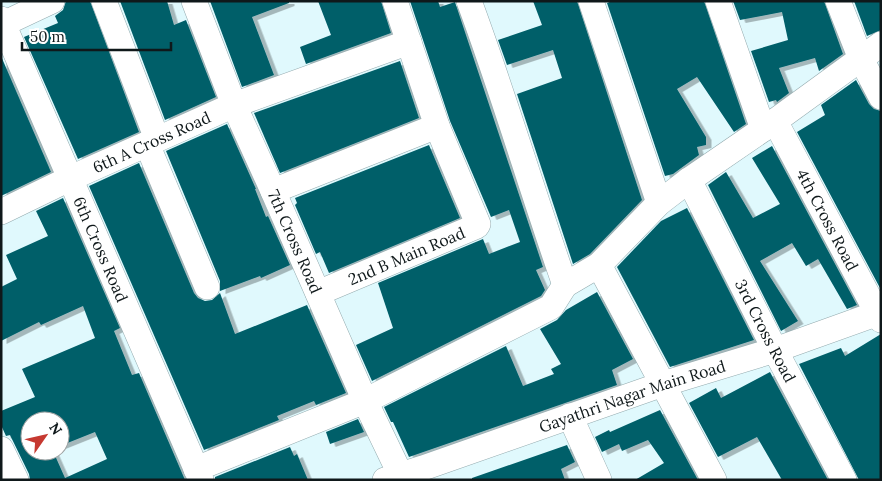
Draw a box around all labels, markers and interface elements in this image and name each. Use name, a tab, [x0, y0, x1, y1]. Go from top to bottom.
scale bar	[22, 20, 171, 52]
text: 50 m	[30, 27, 65, 46]
street label: 6th A Cross Road	[89, 107, 214, 177]
street label: 4th Cross Road	[792, 166, 863, 274]
street label: 7th Cross Road	[264, 187, 327, 297]
street label: 6th Cross Road	[69, 194, 133, 305]
street label: 2nd B Main Road	[345, 222, 468, 289]
street label: 3rd Cross Road	[731, 276, 800, 386]
street label: Gayathri Nagar Main Road	[536, 356, 728, 437]
north arrow	[20, 411, 70, 461]
text: N	[45, 419, 66, 438]

